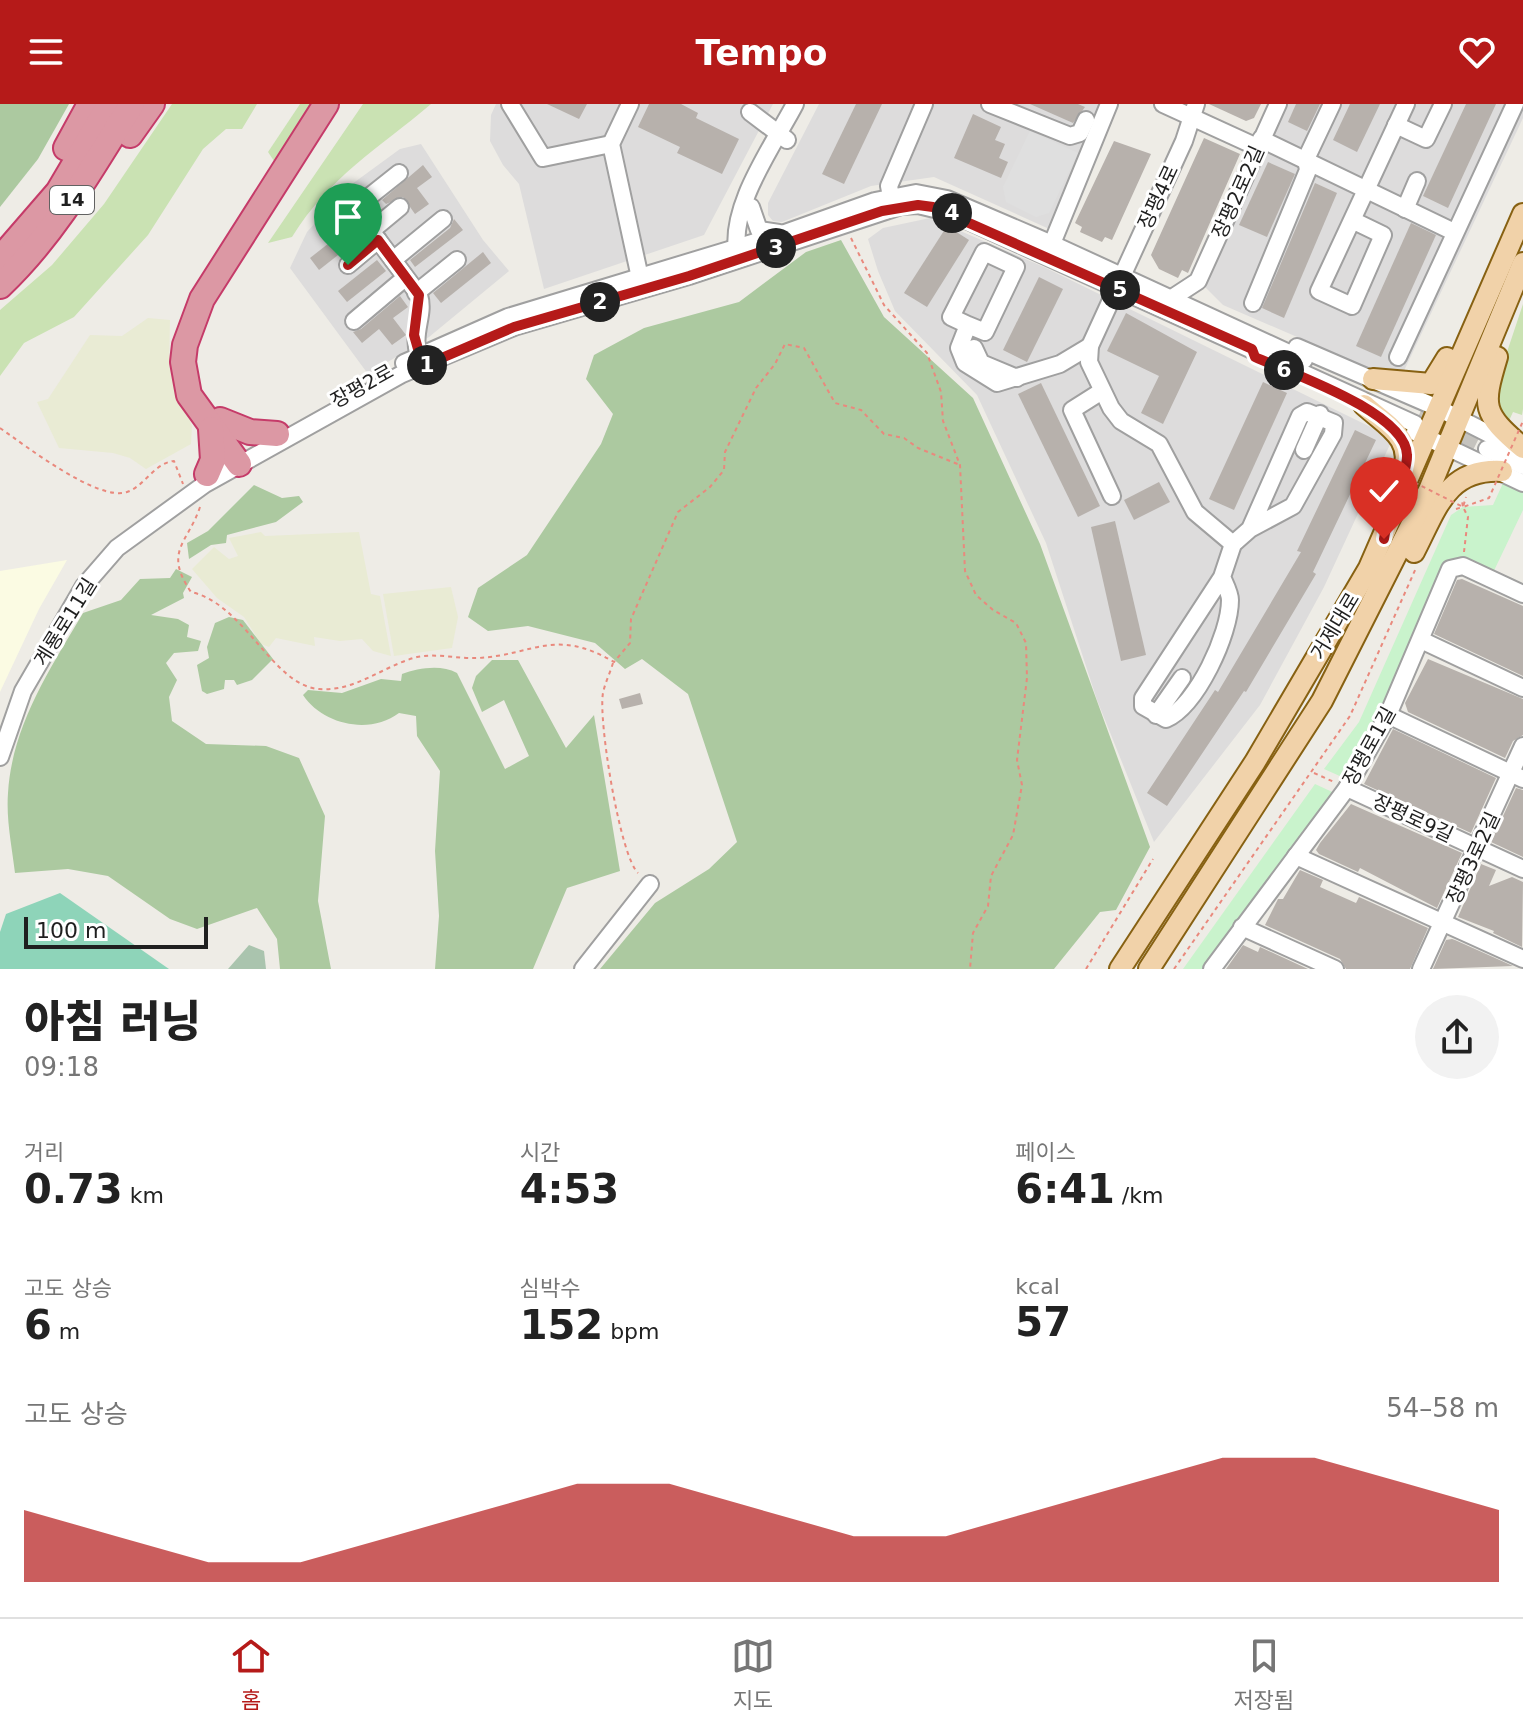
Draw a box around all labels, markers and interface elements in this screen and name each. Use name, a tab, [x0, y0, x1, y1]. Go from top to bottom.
icon: menu	[24, 30, 68, 74]
icon: heart	[1455, 30, 1499, 74]
text: Tempo	[695, 32, 828, 73]
street label: 장평2로2길	[1207, 142, 1269, 242]
street label: 장평4로	[1133, 161, 1183, 233]
pin	[314, 183, 382, 265]
road number: 14	[50, 186, 94, 214]
pin: 4	[932, 193, 972, 233]
icon: arrive	[326, 195, 370, 239]
text: 4	[944, 200, 960, 225]
pin: 3	[756, 228, 796, 268]
text: 3	[768, 235, 784, 260]
pin: 5	[1100, 270, 1140, 310]
text: 5	[1112, 277, 1128, 302]
pin: 2	[580, 282, 620, 322]
text: 2	[592, 289, 608, 314]
pin: 1	[407, 345, 447, 385]
pin: 6	[1264, 350, 1304, 390]
text: 1	[419, 352, 435, 377]
text: 6	[1276, 357, 1292, 382]
street label: 장평2로	[326, 359, 398, 413]
pin	[1350, 457, 1418, 539]
icon: check	[1362, 469, 1406, 513]
street label: 계룡로11길	[29, 574, 101, 670]
street label: 거제대로	[1306, 588, 1364, 664]
street label: 장평로1길	[1338, 702, 1400, 790]
street label: 장평로9길	[1369, 789, 1457, 847]
street label: 장평3로2길	[1441, 808, 1505, 908]
scale bar	[24, 913, 208, 949]
text: 100 m	[36, 918, 106, 943]
button: share	[1415, 995, 1499, 1079]
text: 아침 러닝	[24, 996, 201, 1047]
text: 09:18	[24, 1052, 99, 1082]
text: 거리	[24, 1140, 64, 1165]
text: 시간	[520, 1140, 560, 1165]
text: 페이스	[1015, 1140, 1076, 1165]
text: 0.73	[24, 1166, 123, 1212]
text: 4:53	[520, 1166, 619, 1212]
text: 6:41	[1015, 1166, 1115, 1212]
text: km	[123, 1183, 164, 1208]
text: /km	[1115, 1183, 1163, 1208]
text: kcal	[1015, 1274, 1060, 1299]
text: 고도 상승	[24, 1276, 112, 1301]
text: 심박수	[520, 1276, 580, 1301]
text: 57	[1015, 1299, 1071, 1345]
text: 6	[24, 1302, 52, 1348]
text: 152	[520, 1302, 603, 1348]
text: m	[52, 1319, 80, 1344]
text: bpm	[603, 1319, 660, 1344]
text: 54–58 m	[1386, 1393, 1499, 1423]
text: 고도 상승	[24, 1399, 128, 1429]
tab: 홈	[229, 1634, 273, 1714]
tab: 지도	[731, 1634, 775, 1714]
tab: 저장됨	[1233, 1634, 1294, 1714]

